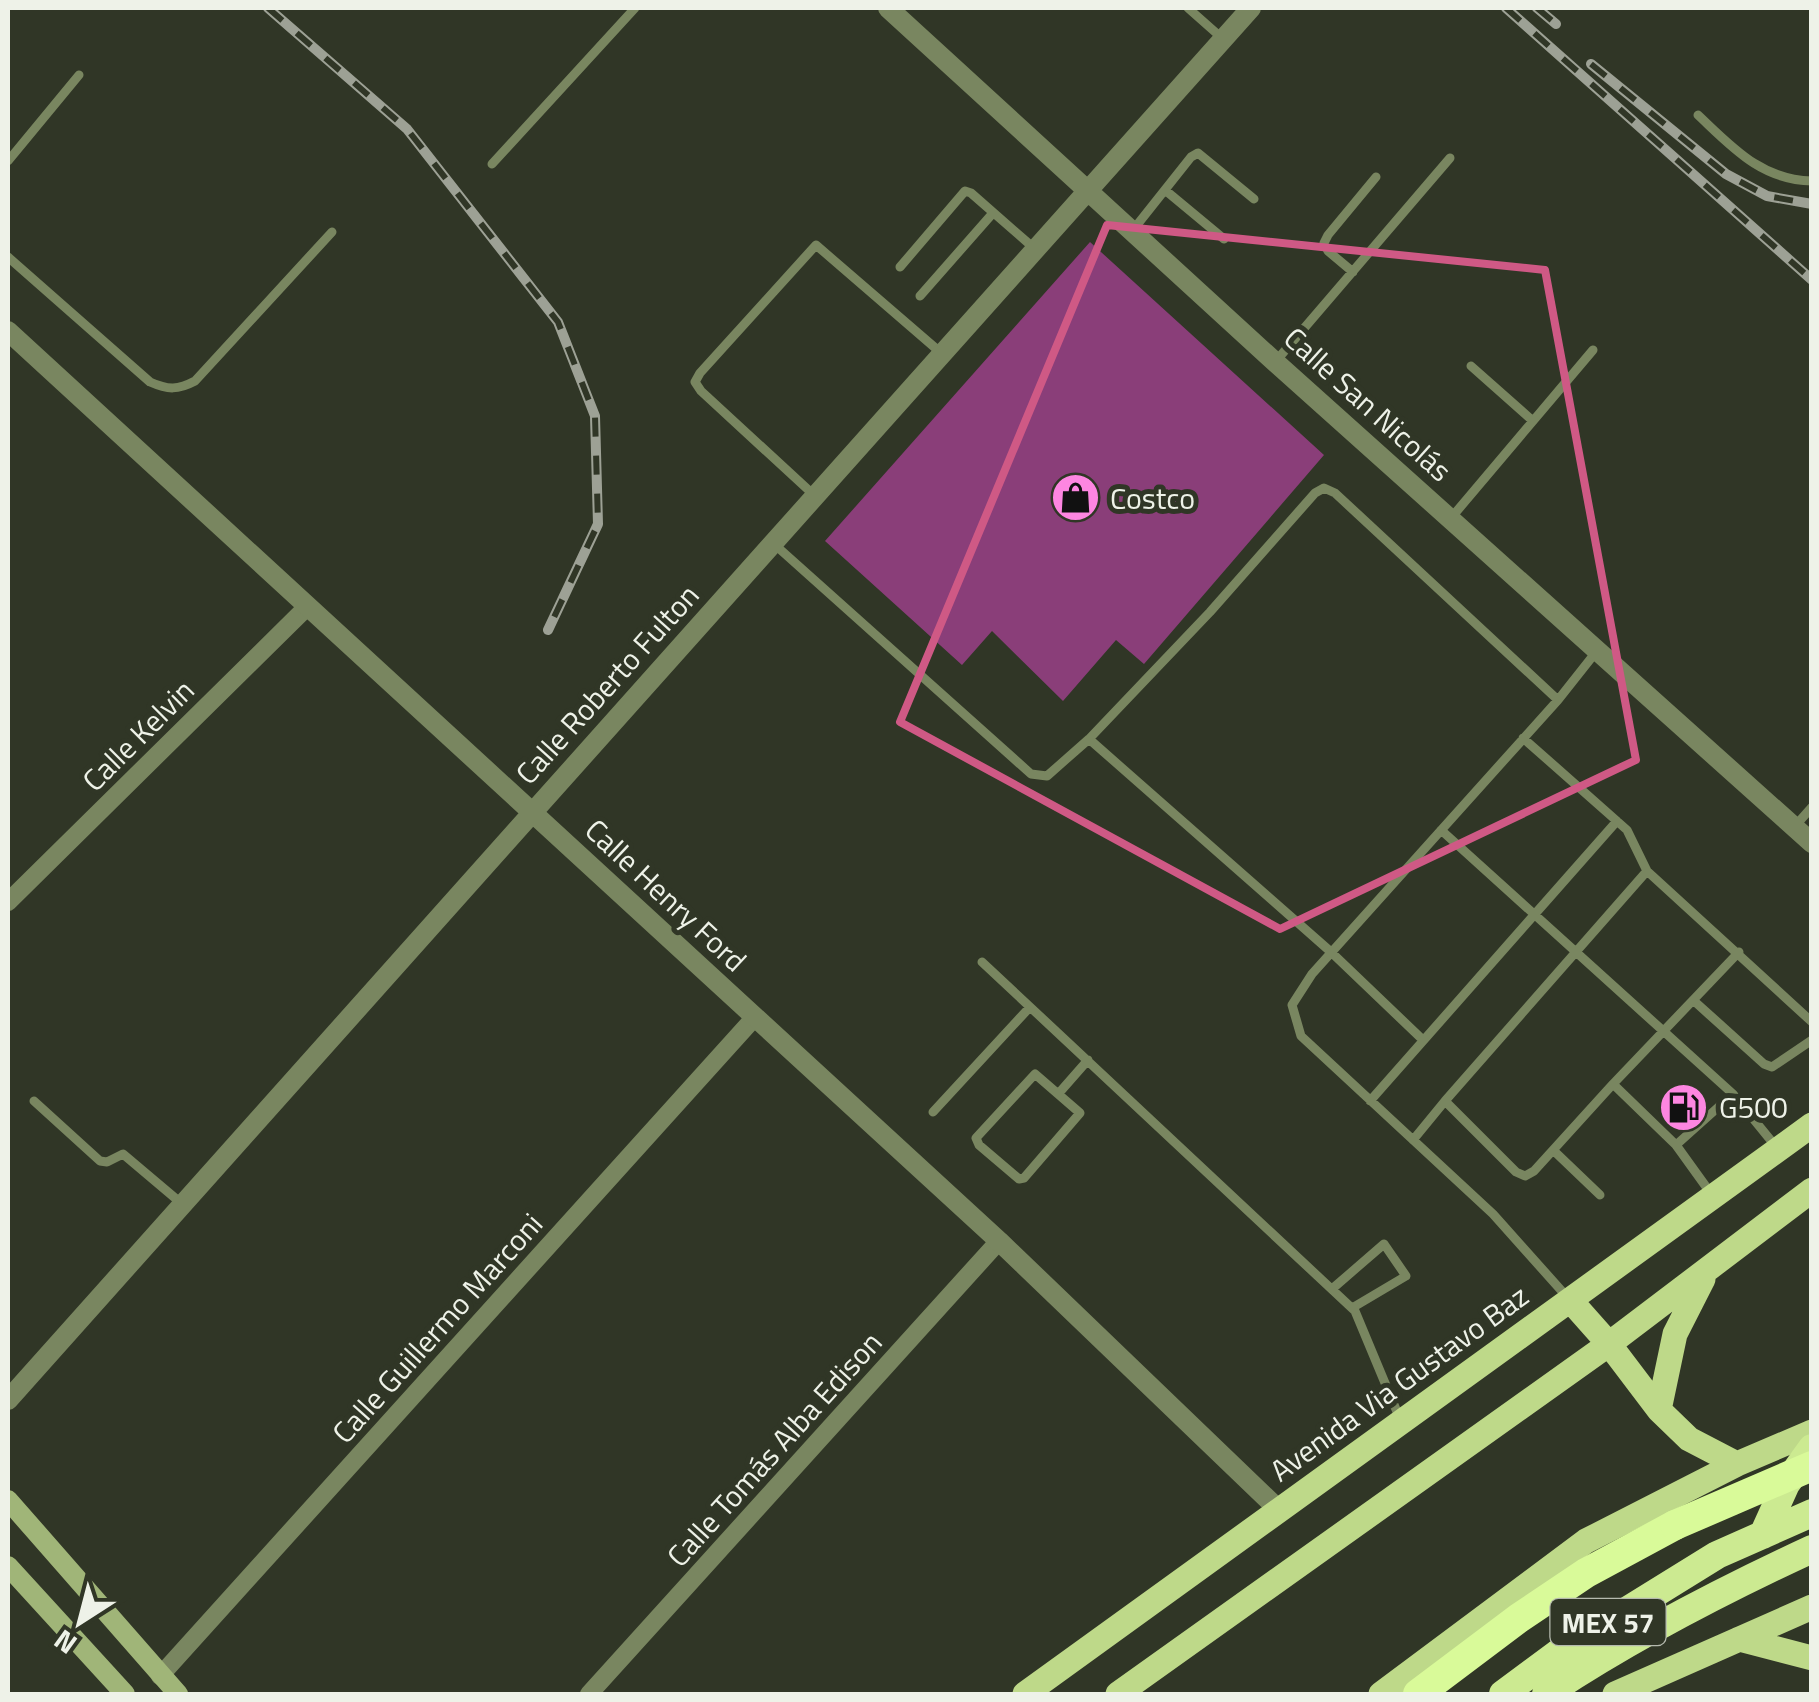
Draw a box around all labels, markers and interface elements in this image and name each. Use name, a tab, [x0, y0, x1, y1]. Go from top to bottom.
street label: Calle San Nicolás	[1274, 316, 1462, 492]
shop icon: Costco	[1049, 472, 1101, 524]
place label: Costco	[1110, 475, 1195, 521]
street label: Calle Roberto Fulton	[504, 574, 710, 794]
street label: Calle Kelvin	[71, 668, 205, 802]
street label: Calle Henry Ford	[575, 808, 757, 982]
fuel station icon: G500	[1658, 1081, 1710, 1133]
place label: G500	[1719, 1084, 1788, 1130]
street label: Calle Guillermo Marconi	[321, 1202, 553, 1454]
street label: Avenida Via Gustavo Baz	[1260, 1273, 1538, 1493]
street label: Calle Tomás Alba Edison	[655, 1321, 893, 1577]
north arrow	[30, 1572, 130, 1672]
road number: MEX 57	[1550, 1599, 1666, 1645]
text: N	[45, 1620, 85, 1666]

